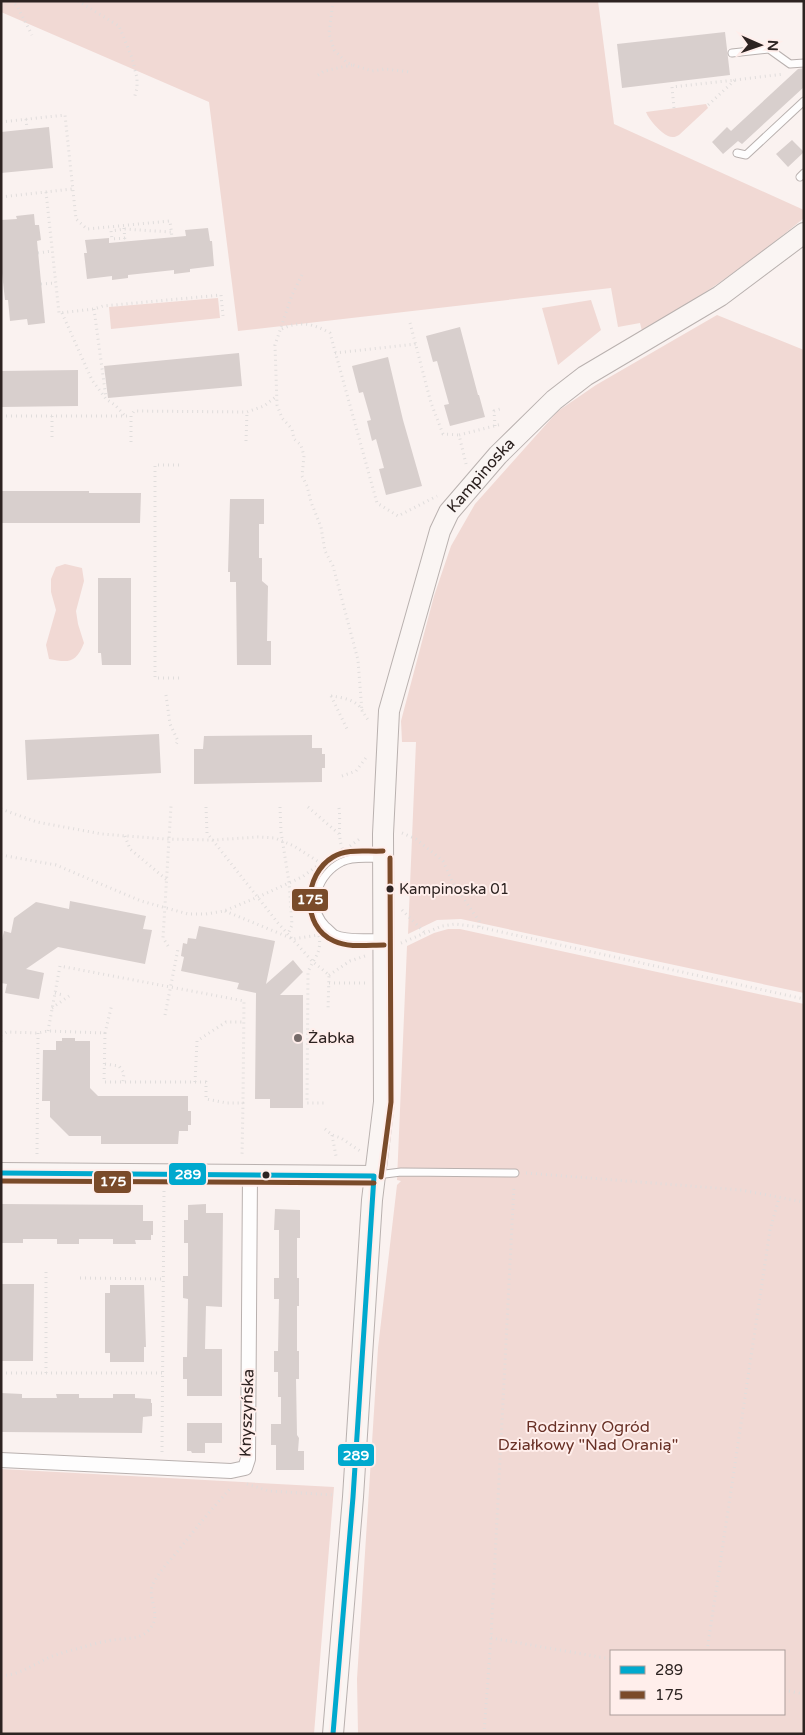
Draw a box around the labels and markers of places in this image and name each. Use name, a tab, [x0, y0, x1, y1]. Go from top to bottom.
place label: Kampinoska 01	[399, 880, 509, 898]
marker: Kampinoska 01	[385, 884, 395, 894]
place label: Żabka	[308, 1028, 355, 1048]
marker: Żabka	[292, 1032, 304, 1044]
unlabelled marker	[261, 1170, 271, 1180]

